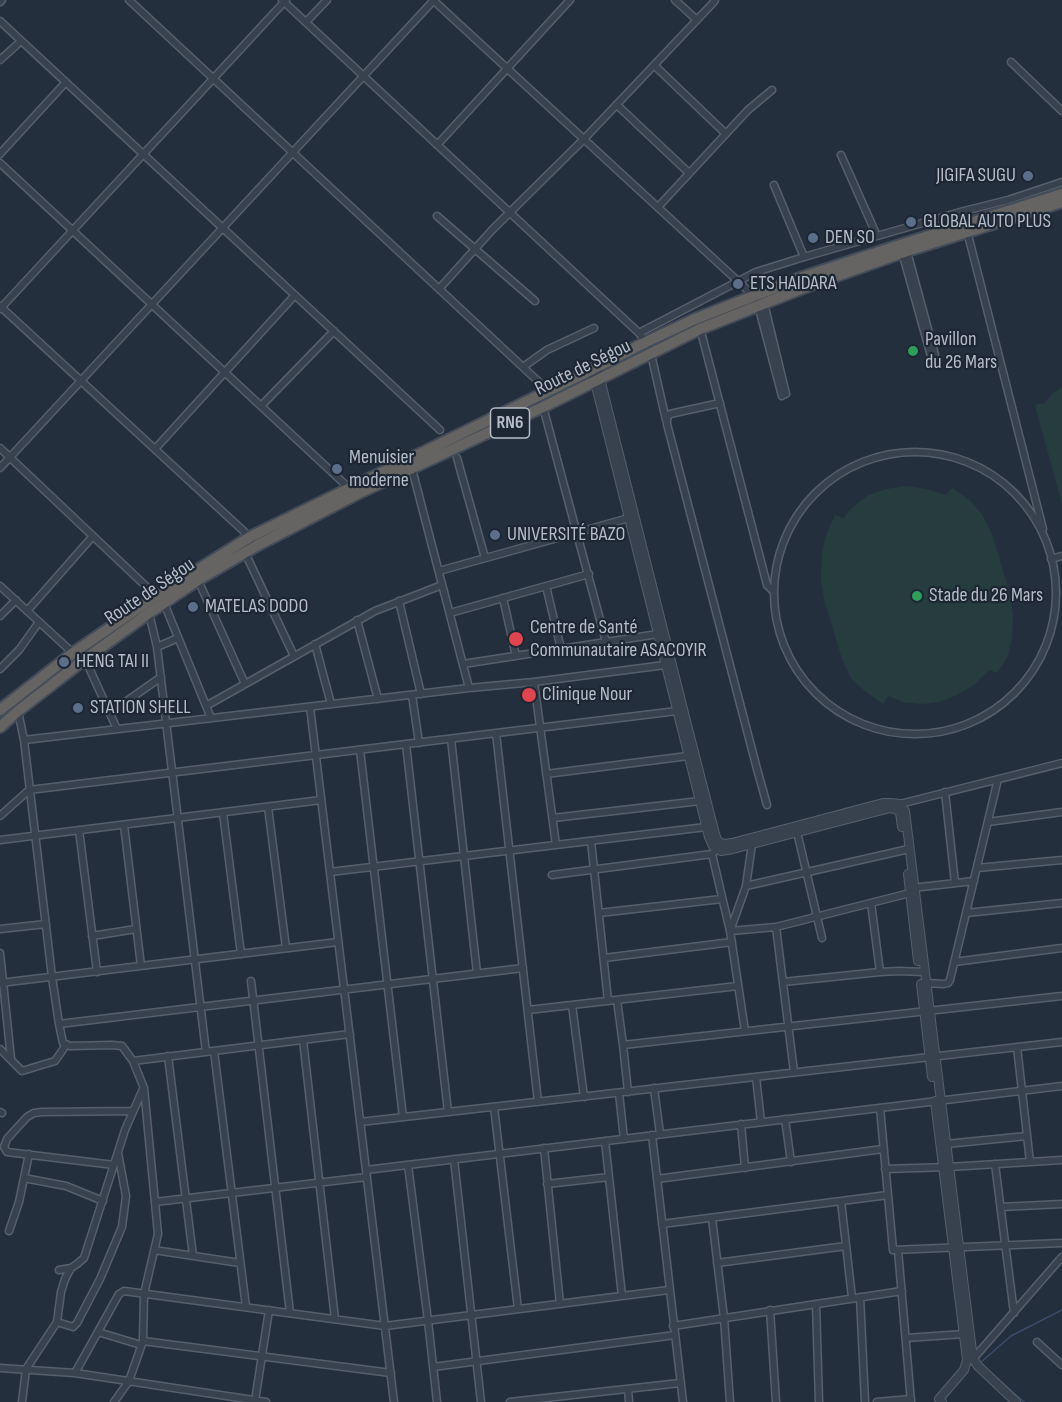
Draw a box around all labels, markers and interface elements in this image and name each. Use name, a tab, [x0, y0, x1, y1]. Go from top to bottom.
place label: JIGIFA SUGU	[936, 164, 1016, 188]
marker: JIGIFA SUGU	[1021, 169, 1035, 183]
place label: GLOBAL AUTO PLUS	[923, 210, 1051, 234]
marker: GLOBAL AUTO PLUS	[904, 215, 918, 229]
place label: DEN SO	[825, 226, 875, 250]
marker: DEN SO	[806, 231, 820, 245]
place label: ETS HAIDARA	[750, 272, 836, 296]
marker: ETS HAIDARA	[731, 277, 745, 291]
place label: Pavillon du 26 Mars	[925, 328, 997, 375]
street label: Route de Ségou	[531, 335, 635, 401]
marker: Pavillon du 26 Mars	[906, 344, 920, 358]
road number: RN6	[490, 408, 530, 438]
place label: Menuisier moderne	[349, 446, 414, 493]
marker: Menuisier moderne	[330, 462, 344, 476]
place label: UNIVERSITÉ BAZO	[507, 523, 625, 547]
marker: UNIVERSITÉ BAZO	[488, 528, 502, 542]
street label: Route de Ségou	[100, 553, 200, 631]
place label: Stade du 26 Mars	[929, 584, 1043, 608]
marker: Stade du 26 Mars	[910, 589, 924, 603]
place label: MATELAS DODO	[205, 595, 308, 619]
marker: MATELAS DODO	[186, 600, 200, 614]
place label: Centre de Santé Communautaire ASACOYIR	[530, 616, 707, 663]
marker: Centre de Santé Communautaire ASACOYIR	[507, 630, 525, 648]
place label: HENG TAI II	[76, 650, 149, 674]
marker: HENG TAI II	[57, 655, 71, 669]
place label: Clinique Nour	[542, 683, 632, 707]
marker: Clinique Nour	[520, 686, 538, 704]
place label: STATION SHELL	[90, 696, 191, 720]
marker: STATION SHELL	[71, 701, 85, 715]

